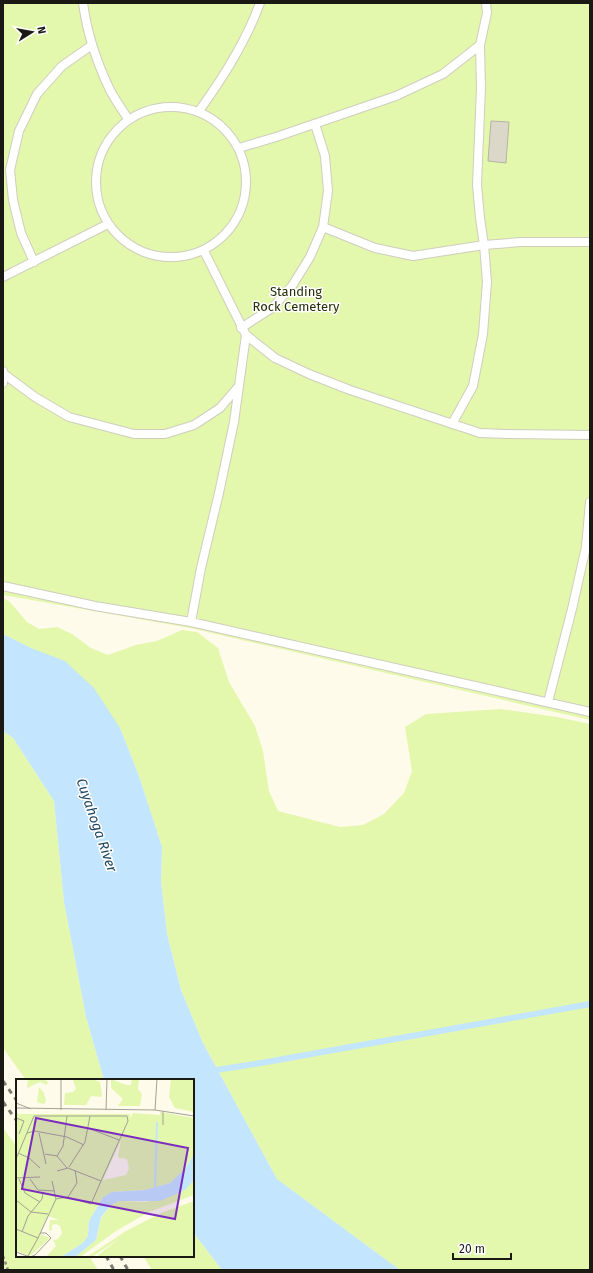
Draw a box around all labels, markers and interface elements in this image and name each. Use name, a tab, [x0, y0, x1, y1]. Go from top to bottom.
north arrow	[12, 12, 52, 52]
text: N	[34, 25, 48, 35]
park label: Standing Rock Cemetery	[253, 284, 340, 314]
water label: Cuyahoga River	[73, 776, 121, 875]
inset map	[16, 1079, 194, 1257]
scale bar	[453, 1235, 511, 1261]
text: 20 m	[459, 1242, 485, 1256]

